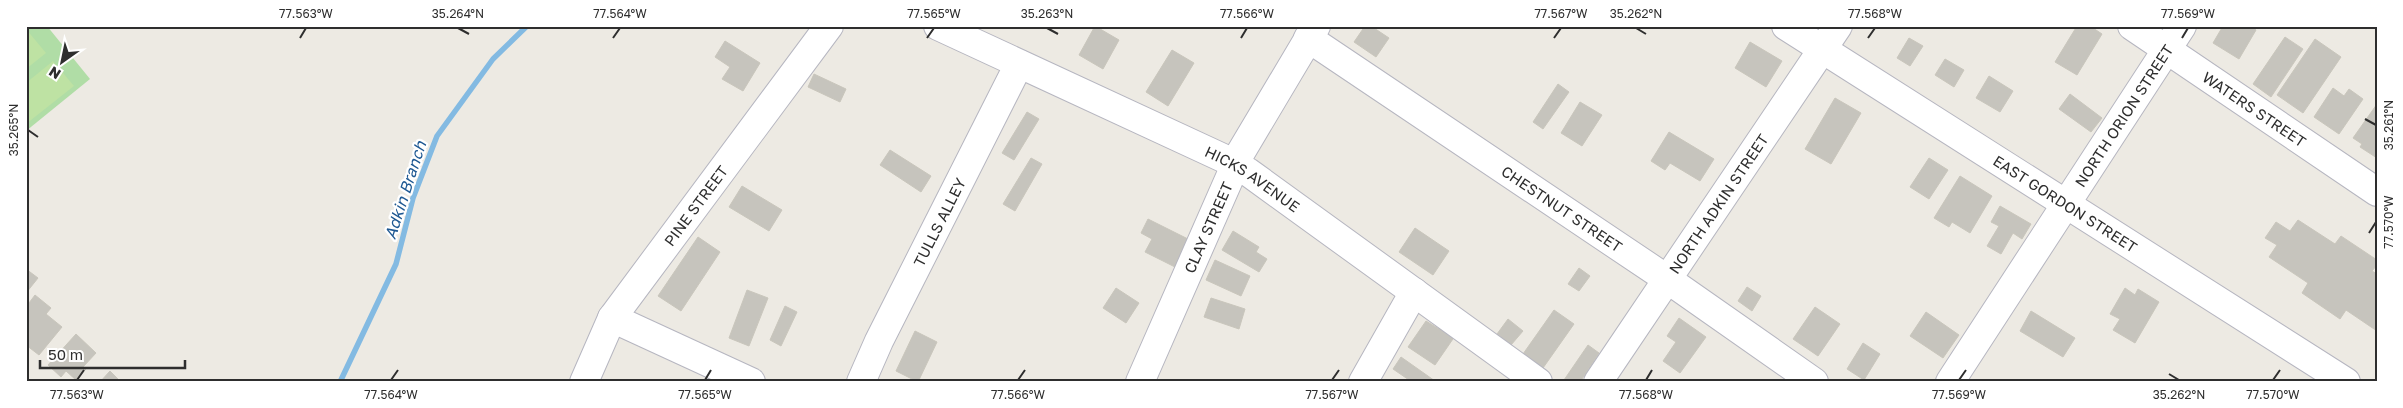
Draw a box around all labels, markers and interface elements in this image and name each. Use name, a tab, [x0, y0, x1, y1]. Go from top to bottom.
text: 77.563°W	[279, 6, 333, 21]
text: 35.264°N	[432, 6, 484, 21]
text: 77.564°W	[593, 6, 647, 21]
text: 77.565°W	[907, 6, 961, 21]
text: 35.263°N	[1021, 6, 1073, 21]
text: 77.566°W	[1220, 6, 1274, 21]
text: 77.567°W	[1534, 6, 1588, 21]
text: 35.262°N	[1610, 6, 1662, 21]
text: 77.568°W	[1848, 6, 1903, 21]
text: 77.569°W	[2161, 6, 2215, 21]
north arrow	[38, 38, 88, 88]
street label: NORTH ORION STREET	[2071, 41, 2177, 190]
text: N	[46, 63, 64, 83]
street label: WATERS STREET	[2199, 68, 2310, 150]
text: 35.261°N	[2381, 100, 2396, 150]
text: 35.265°N	[6, 104, 21, 156]
street label: NORTH ADKIN STREET	[1665, 130, 1772, 277]
water label: Adkin Branch	[380, 137, 431, 242]
street label: HICKS AVENUE	[1202, 142, 1303, 216]
street label: EAST GORDON STREET	[1990, 151, 2141, 256]
street label: PINE STREET	[660, 162, 731, 249]
street label: CHESTNUT STREET	[1498, 162, 1626, 256]
street label: TULLS ALLEY	[909, 175, 969, 269]
street label: CLAY STREET	[1180, 179, 1236, 276]
text: 77.570°W	[2381, 195, 2396, 249]
scale bar	[40, 338, 185, 370]
text: 50 m	[48, 345, 83, 363]
text: 77.563°W	[50, 387, 104, 402]
text: 77.564°W	[364, 387, 418, 402]
text: 77.565°W	[678, 387, 732, 402]
text: 77.566°W	[991, 387, 1045, 402]
text: 77.567°W	[1305, 387, 1359, 402]
text: 77.568°W	[1619, 387, 1674, 402]
text: 77.569°W	[1932, 387, 1986, 402]
text: 35.262°N	[2153, 387, 2205, 402]
text: 77.570°W	[2246, 387, 2300, 402]

